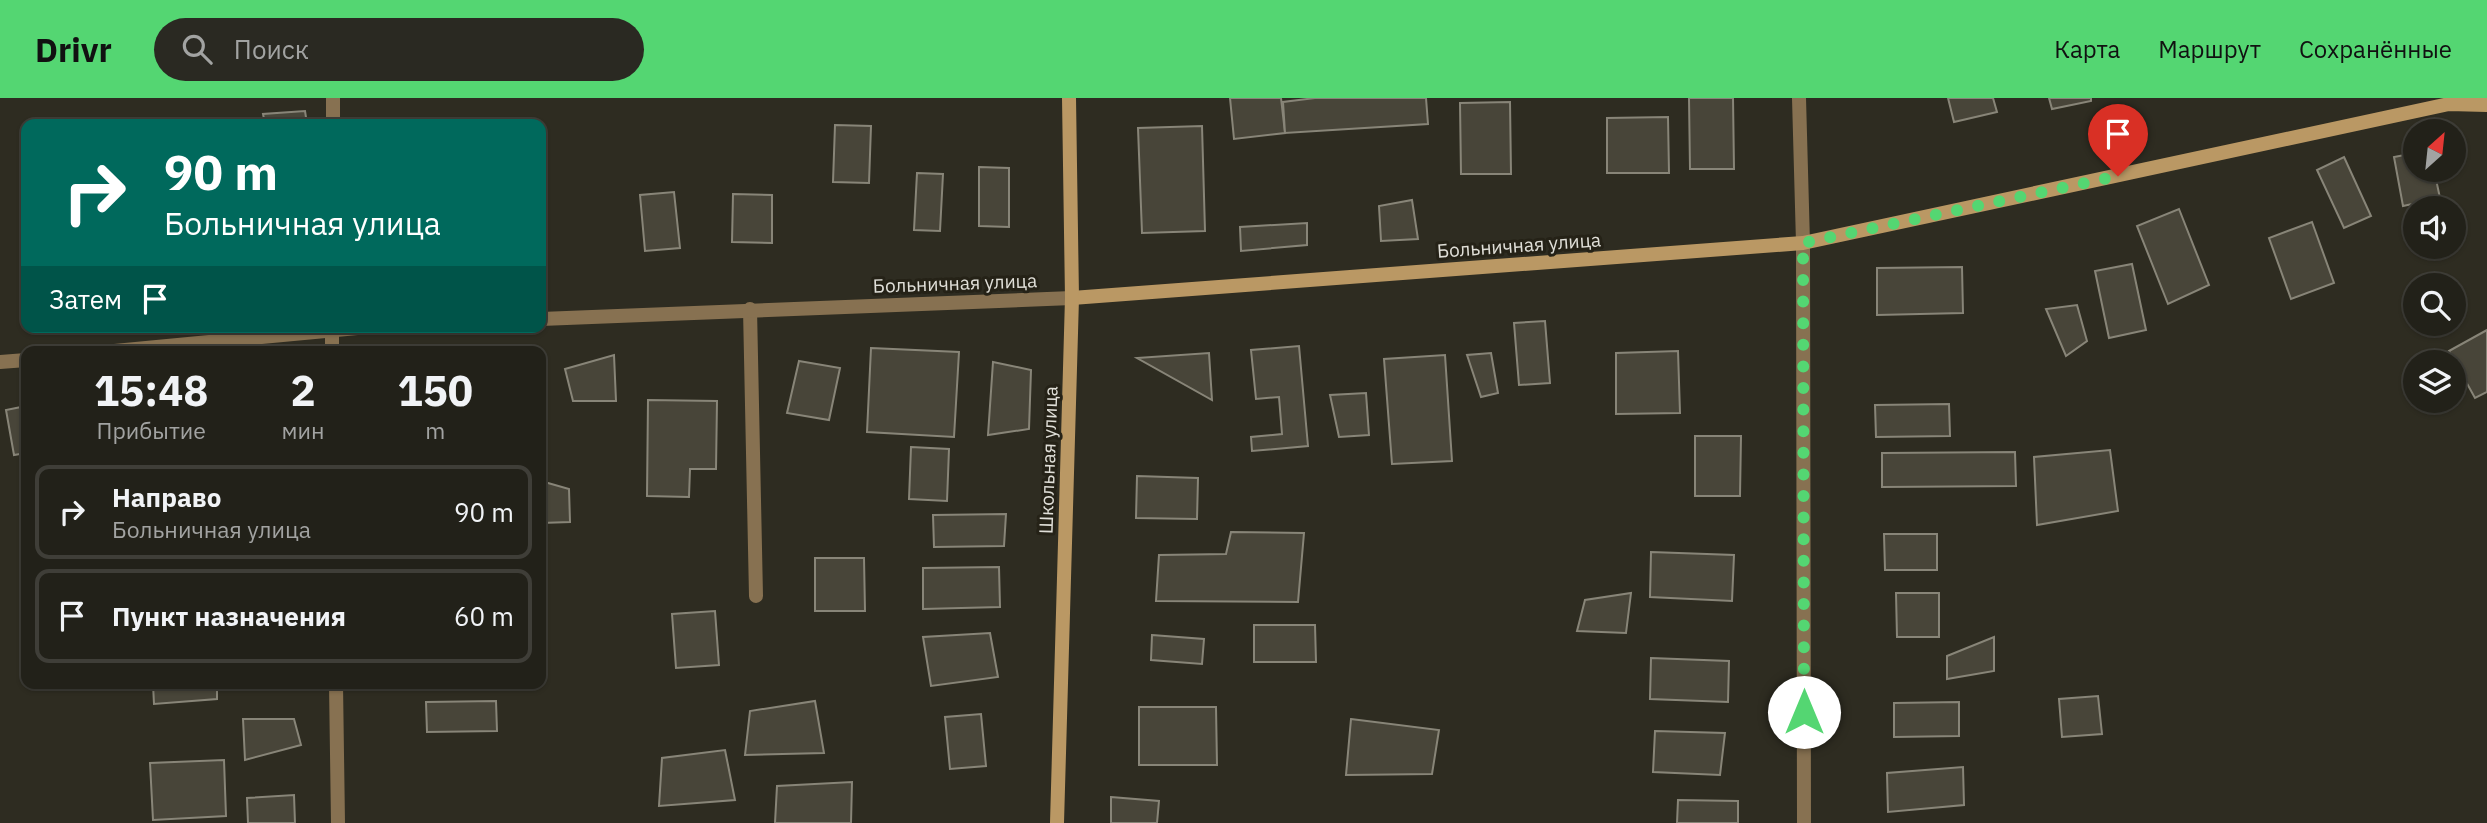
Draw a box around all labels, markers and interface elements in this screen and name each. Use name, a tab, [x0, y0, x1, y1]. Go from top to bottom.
search box	[154, 18, 644, 81]
text: Drivr	[35, 28, 112, 71]
icon: search	[178, 30, 216, 68]
text: Поиск	[234, 32, 309, 66]
text: Карта	[2054, 33, 2120, 65]
text: Маршрут	[2158, 33, 2261, 65]
text: Сохранённые	[2299, 33, 2452, 65]
pin	[2088, 104, 2148, 176]
icon: arrive	[2099, 115, 2137, 153]
north arrow	[2403, 119, 2466, 182]
map controls	[2403, 119, 2466, 413]
text: 90 m	[164, 140, 278, 203]
icon: right	[49, 147, 140, 238]
button: sound	[2403, 196, 2466, 259]
text: Больничная улица	[164, 202, 441, 244]
street label: Больничная улица	[1436, 227, 1602, 263]
street label: Больничная улица	[872, 268, 1038, 298]
button: search	[2403, 273, 2466, 336]
icon: arrive	[136, 280, 174, 318]
text: Затем	[49, 282, 122, 316]
button: layers	[2403, 350, 2466, 413]
text: 15:48	[94, 363, 209, 418]
text: 2	[290, 363, 316, 418]
text: 150	[397, 363, 473, 418]
street label: Школьная улица	[1033, 386, 1063, 534]
text: Прибытие	[97, 415, 206, 445]
text: мин	[281, 415, 325, 445]
text: m	[425, 415, 445, 445]
text: Направо	[112, 480, 221, 514]
icon: right	[53, 493, 91, 531]
text: 90 m	[454, 495, 514, 529]
text: Больничная улица	[112, 514, 311, 544]
icon: arrive	[53, 597, 91, 635]
text: Пункт назначения	[112, 599, 346, 633]
text: 60 m	[454, 599, 514, 633]
position arrow	[1767, 675, 1841, 749]

